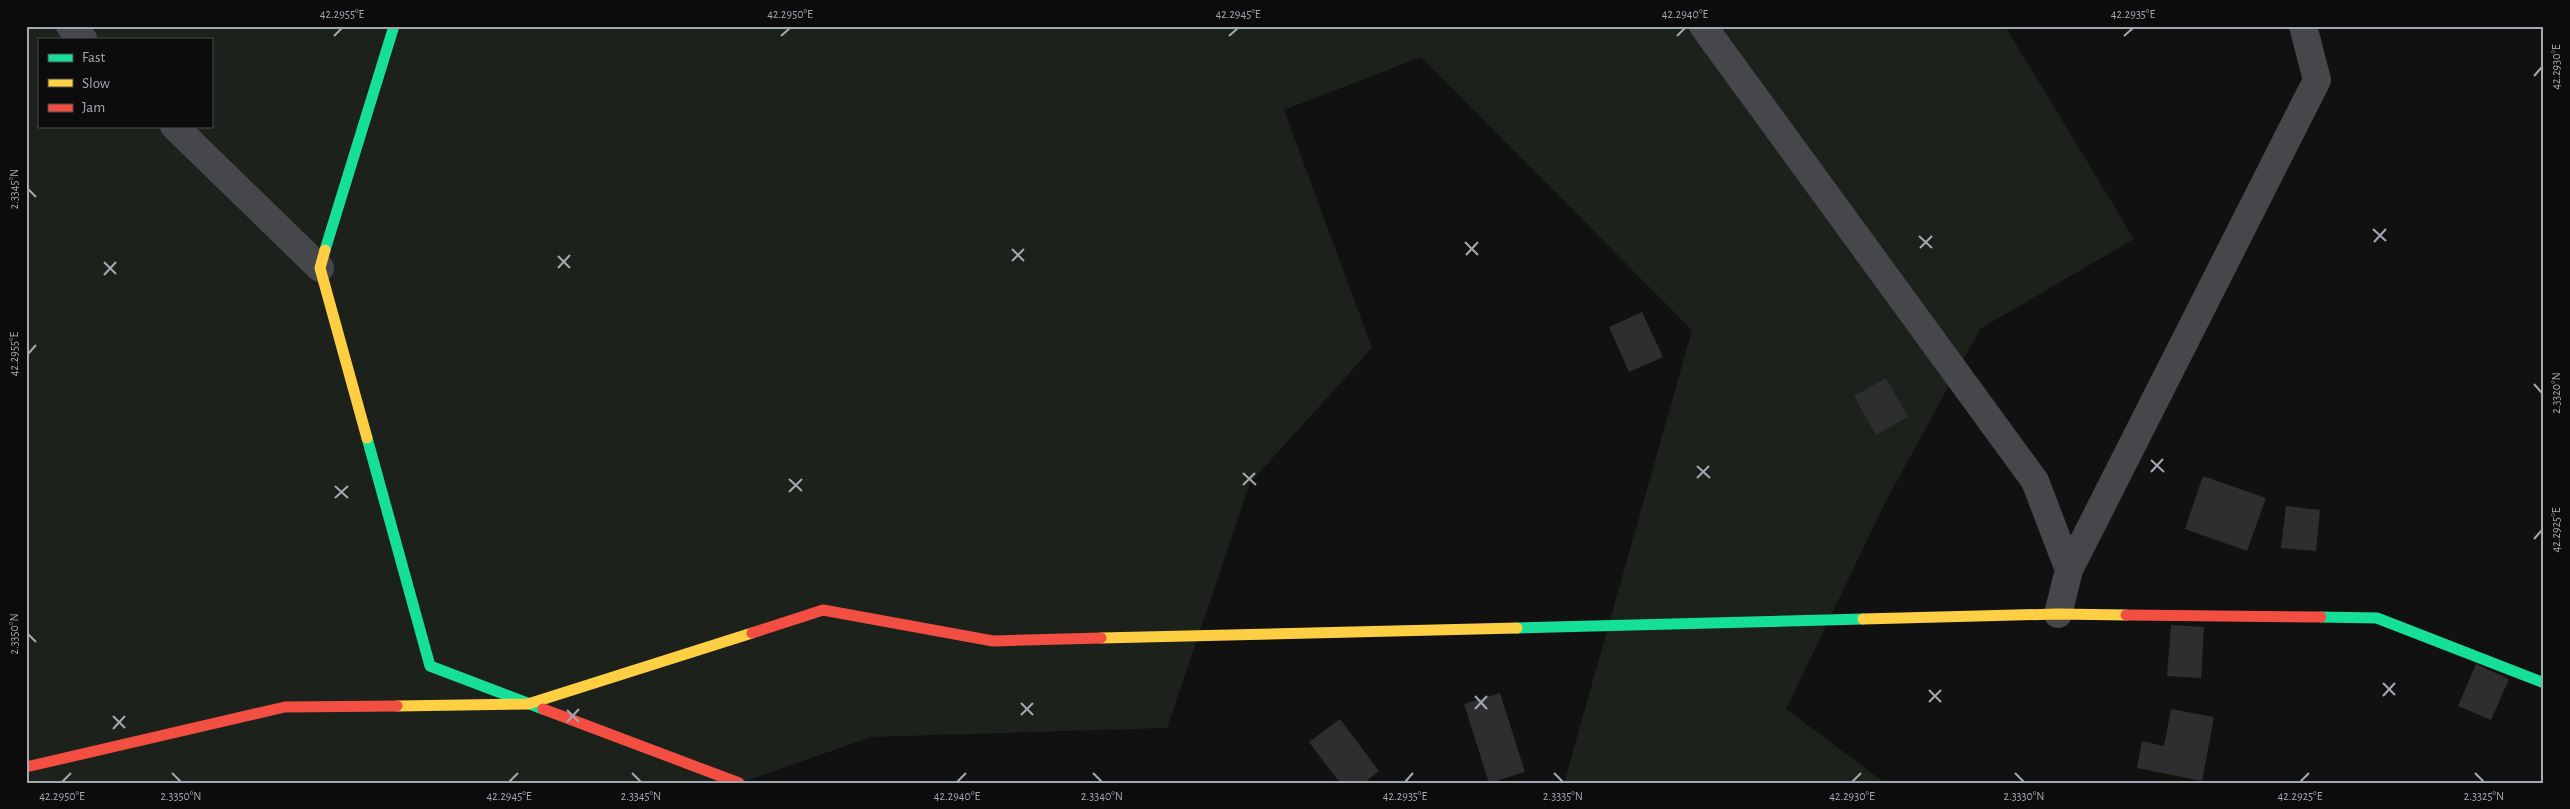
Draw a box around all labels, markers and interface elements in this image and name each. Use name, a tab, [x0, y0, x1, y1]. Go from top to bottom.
text: 42.2955°E	[320, 8, 364, 20]
text: 42.2950°E	[767, 8, 813, 20]
text: 42.2945°E	[1215, 8, 1261, 20]
text: 42.2940°E	[1662, 8, 1708, 20]
text: 42.2935°E	[2111, 8, 2155, 20]
legend	[38, 38, 212, 128]
text: 42.2930°E	[2550, 44, 2562, 90]
text: Fast	[82, 50, 106, 65]
text: Slow	[82, 76, 110, 91]
text: Jam	[82, 100, 105, 115]
text: 2.3345°N	[8, 169, 20, 209]
text: 42.2955°E	[8, 332, 20, 376]
text: 2.3320°N	[2550, 372, 2562, 414]
text: 42.2925°E	[2550, 507, 2562, 552]
text: 2.3350°N	[8, 613, 20, 655]
text: 42.2950°E	[39, 790, 85, 802]
text: 2.3350°N	[160, 790, 202, 802]
text: 42.2945°E	[486, 790, 532, 802]
text: 2.3345°N	[621, 790, 661, 802]
text: 42.2940°E	[934, 790, 980, 802]
text: 2.3340°N	[1081, 790, 1123, 802]
text: 42.2935°E	[1383, 790, 1427, 802]
text: 2.3335°N	[1543, 790, 1583, 802]
text: 42.2930°E	[1829, 790, 1875, 802]
text: 2.3330°N	[2003, 790, 2045, 802]
text: 42.2925°E	[2278, 790, 2323, 802]
text: 2.3325°N	[2464, 790, 2504, 802]

